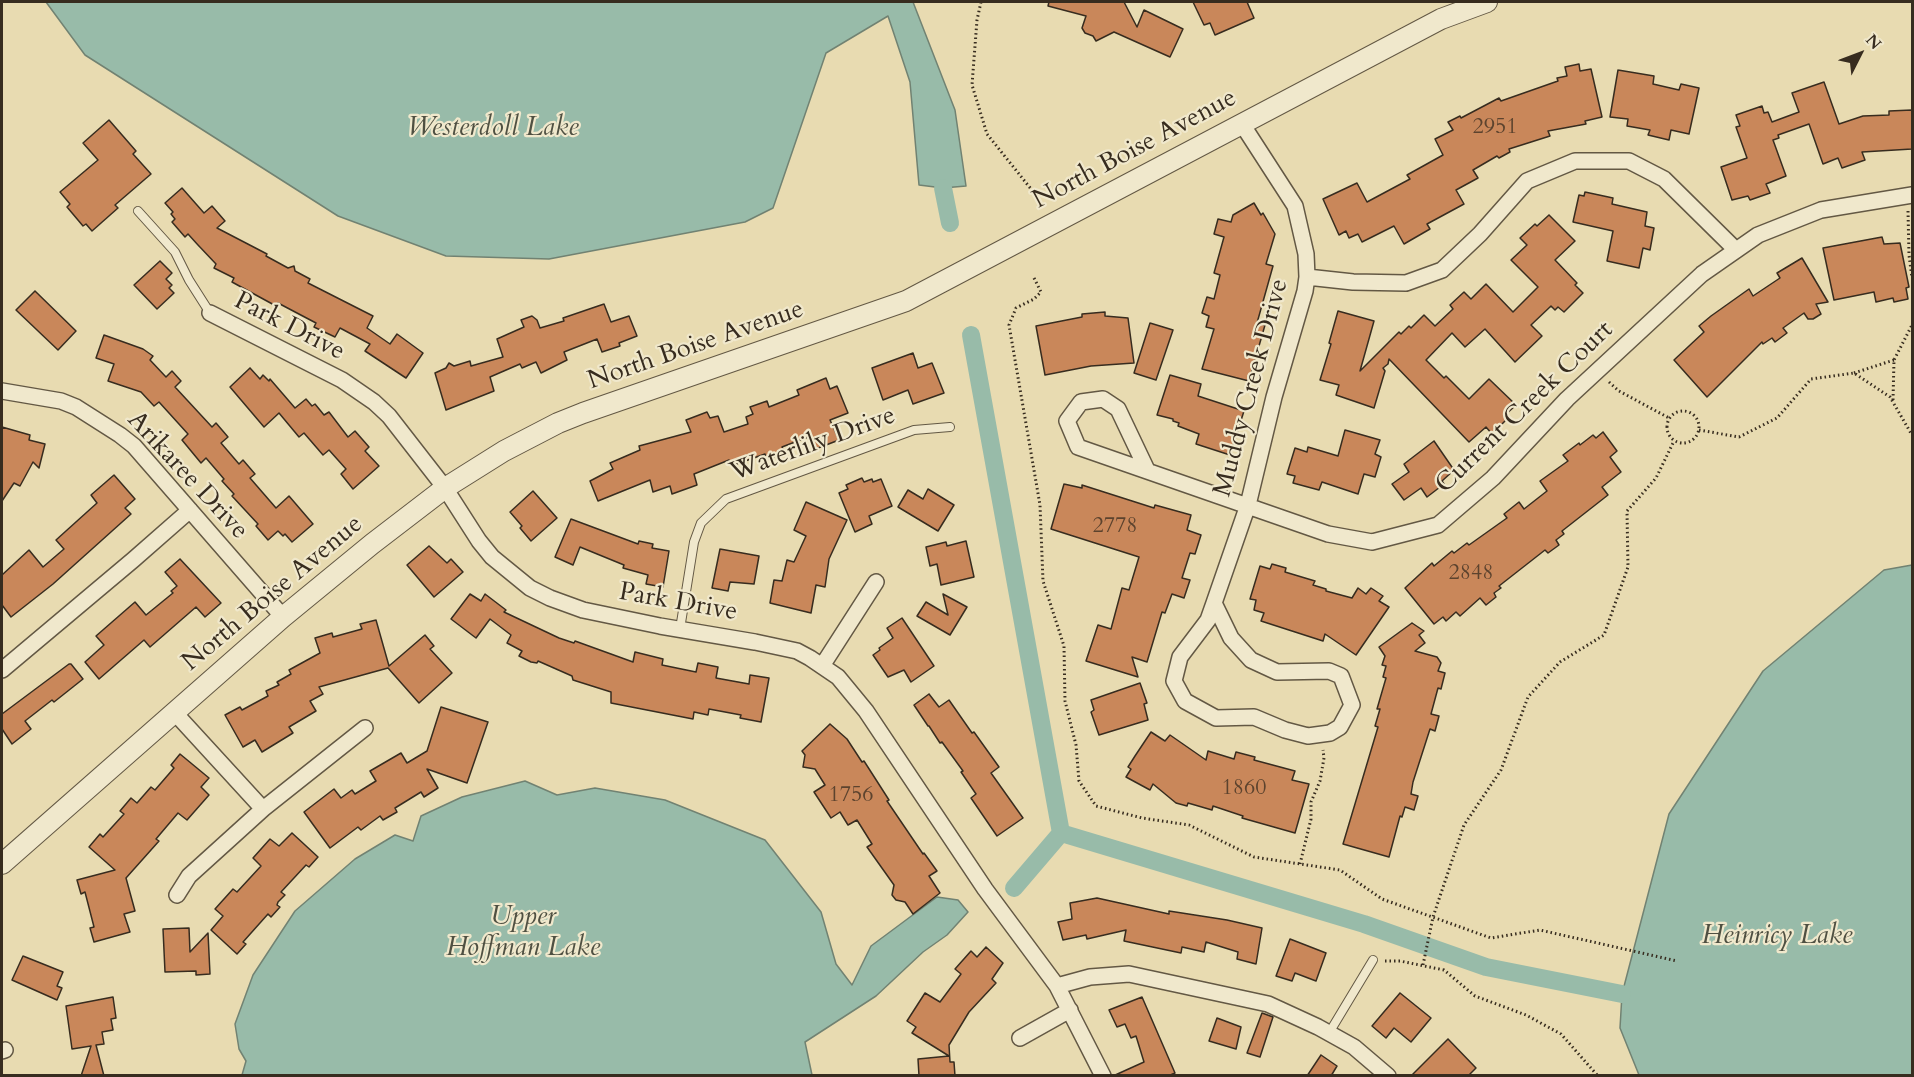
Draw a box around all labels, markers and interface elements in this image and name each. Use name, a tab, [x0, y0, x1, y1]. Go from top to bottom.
north arrow	[1830, 24, 1890, 84]
text: N	[1861, 29, 1886, 54]
street label: North Boise Avenue	[1028, 83, 1242, 217]
water label: Westerdoll Lake	[407, 113, 579, 145]
house number: 2951	[1472, 115, 1518, 141]
street label: Muddy Creek Drive	[1208, 276, 1296, 500]
street label: Park Drive	[229, 286, 349, 368]
street label: North Boise Avenue	[584, 294, 808, 398]
street label: Current Creek Court	[1430, 315, 1620, 501]
street label: Waterlily Drive	[726, 401, 900, 489]
street label: Arikaree Drive	[120, 406, 254, 546]
street label: North Boise Avenue	[176, 509, 370, 679]
house number: 2778	[1092, 514, 1138, 540]
house number: 2848	[1448, 561, 1494, 587]
street label: Park Drive	[616, 577, 740, 629]
house number: 1860	[1221, 776, 1267, 802]
house number: 1756	[828, 783, 874, 809]
water label: Upper Hoffman Lake	[446, 902, 600, 965]
water label: Heinricy Lake	[1702, 921, 1852, 953]

